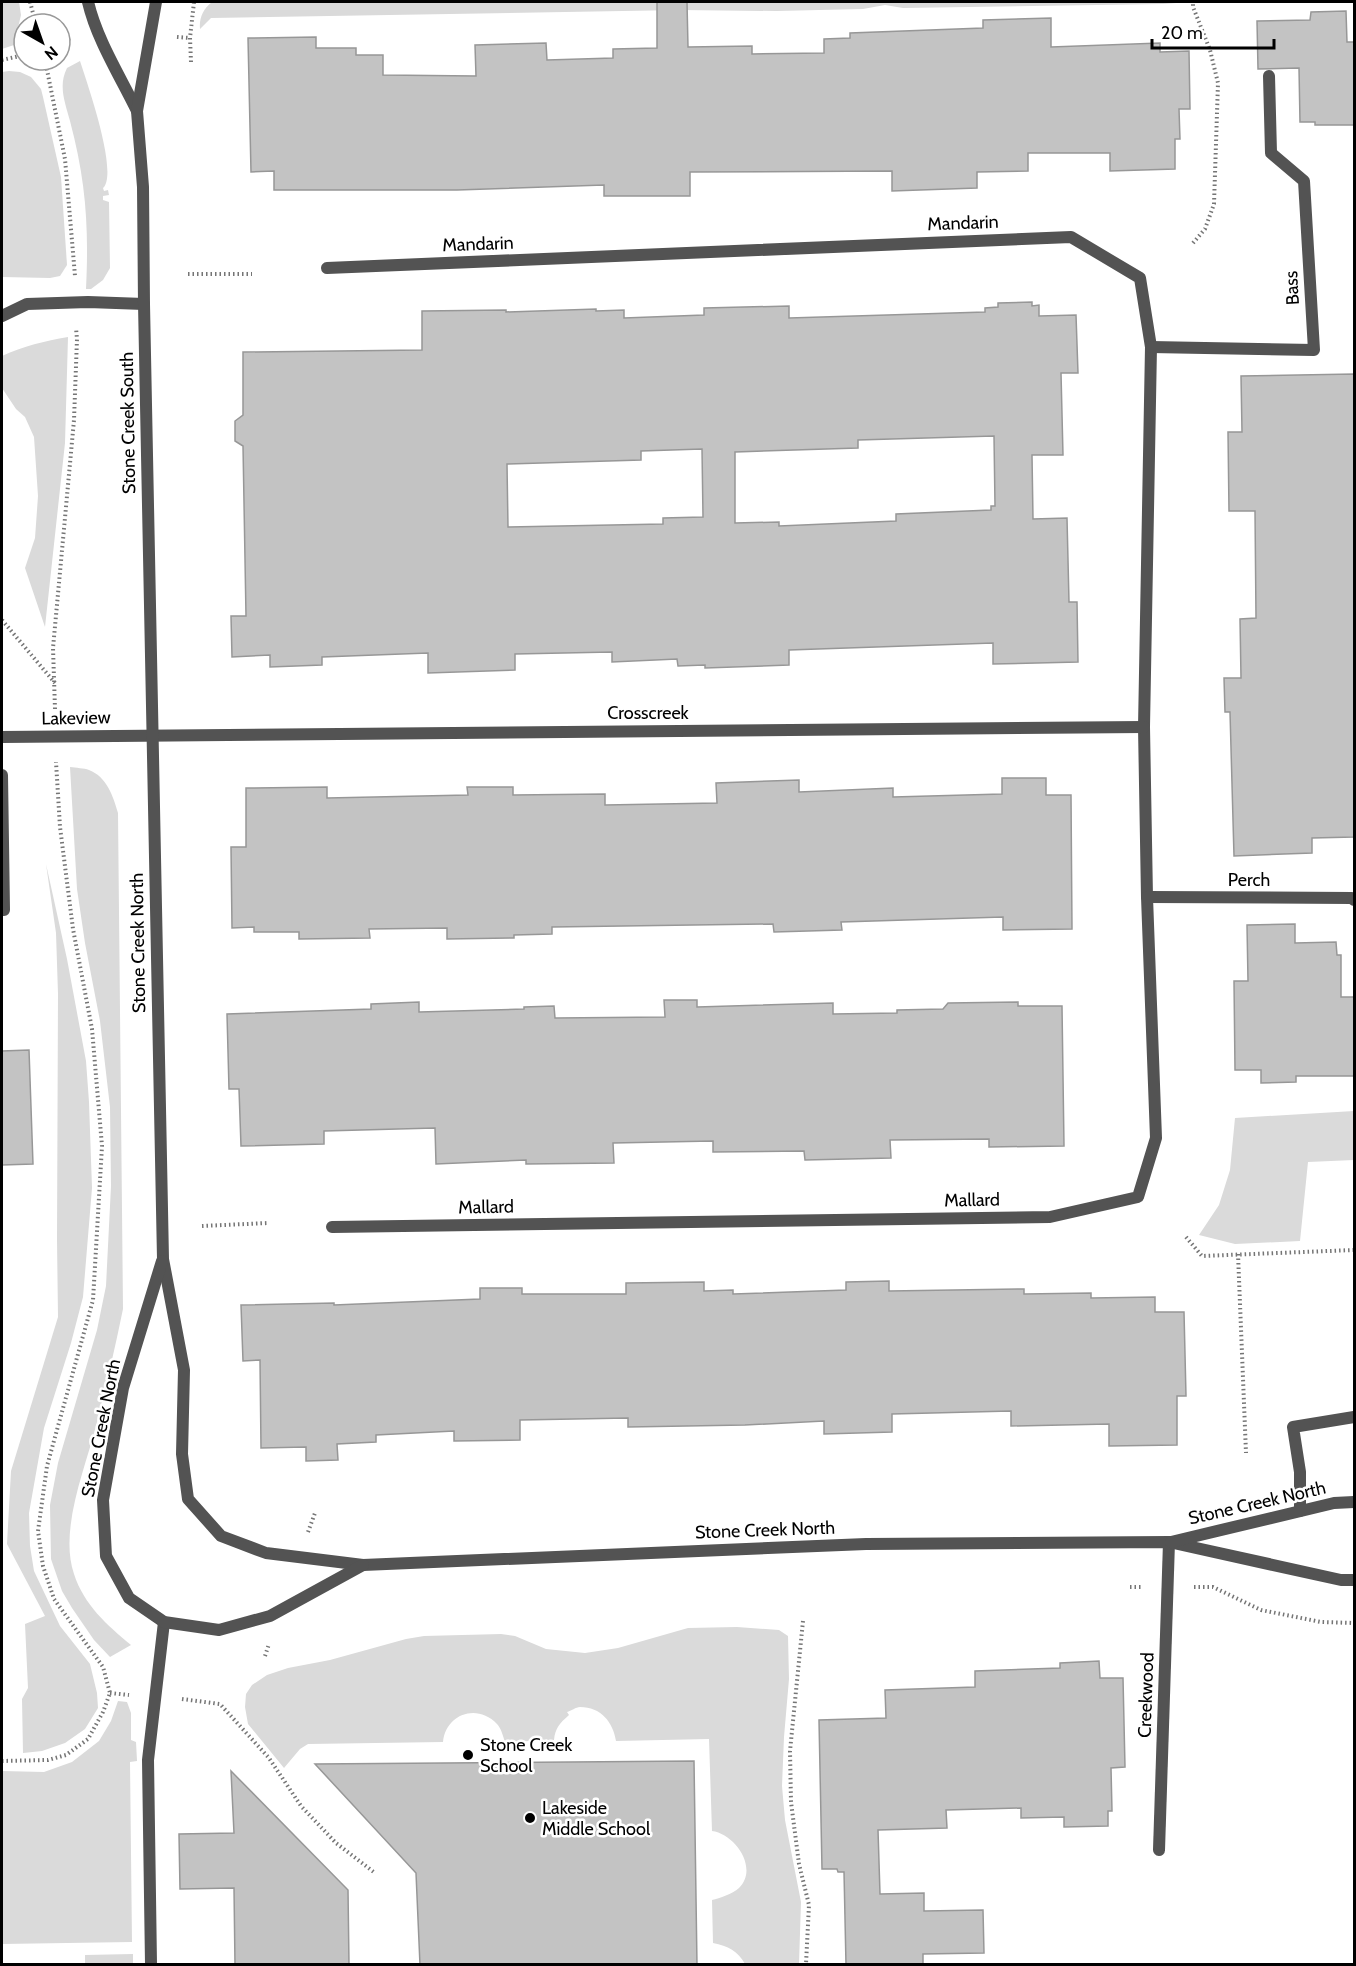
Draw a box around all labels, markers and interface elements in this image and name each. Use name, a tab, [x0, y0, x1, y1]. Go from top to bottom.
north arrow	[12, 12, 72, 72]
scale bar	[1152, 12, 1274, 50]
text: 20 m	[1161, 22, 1203, 44]
text: N	[41, 42, 62, 64]
street label: Mandarin	[927, 211, 999, 235]
street label: Mandarin	[442, 232, 514, 256]
street label: Bass	[1280, 270, 1304, 306]
street label: Stone Creek South	[116, 352, 140, 494]
street label: Crosscreek	[607, 702, 690, 724]
street label: Lakeview	[41, 706, 111, 730]
street label: Perch	[1228, 869, 1270, 891]
street label: Stone Creek North	[126, 873, 150, 1013]
street label: Mallard	[944, 1189, 1000, 1211]
street label: Mallard	[458, 1196, 514, 1218]
street label: Stone Creek North	[77, 1357, 125, 1499]
street label: Stone Creek North	[1186, 1477, 1328, 1529]
street label: Stone Creek North	[695, 1517, 835, 1543]
street label: Creekwood	[1134, 1652, 1158, 1738]
place label: Stone Creek School	[480, 1734, 573, 1777]
marker: Stone Creek School	[461, 1748, 475, 1762]
place label: Lakeside Middle School	[542, 1797, 651, 1840]
marker: Lakeside Middle School	[523, 1811, 537, 1825]

